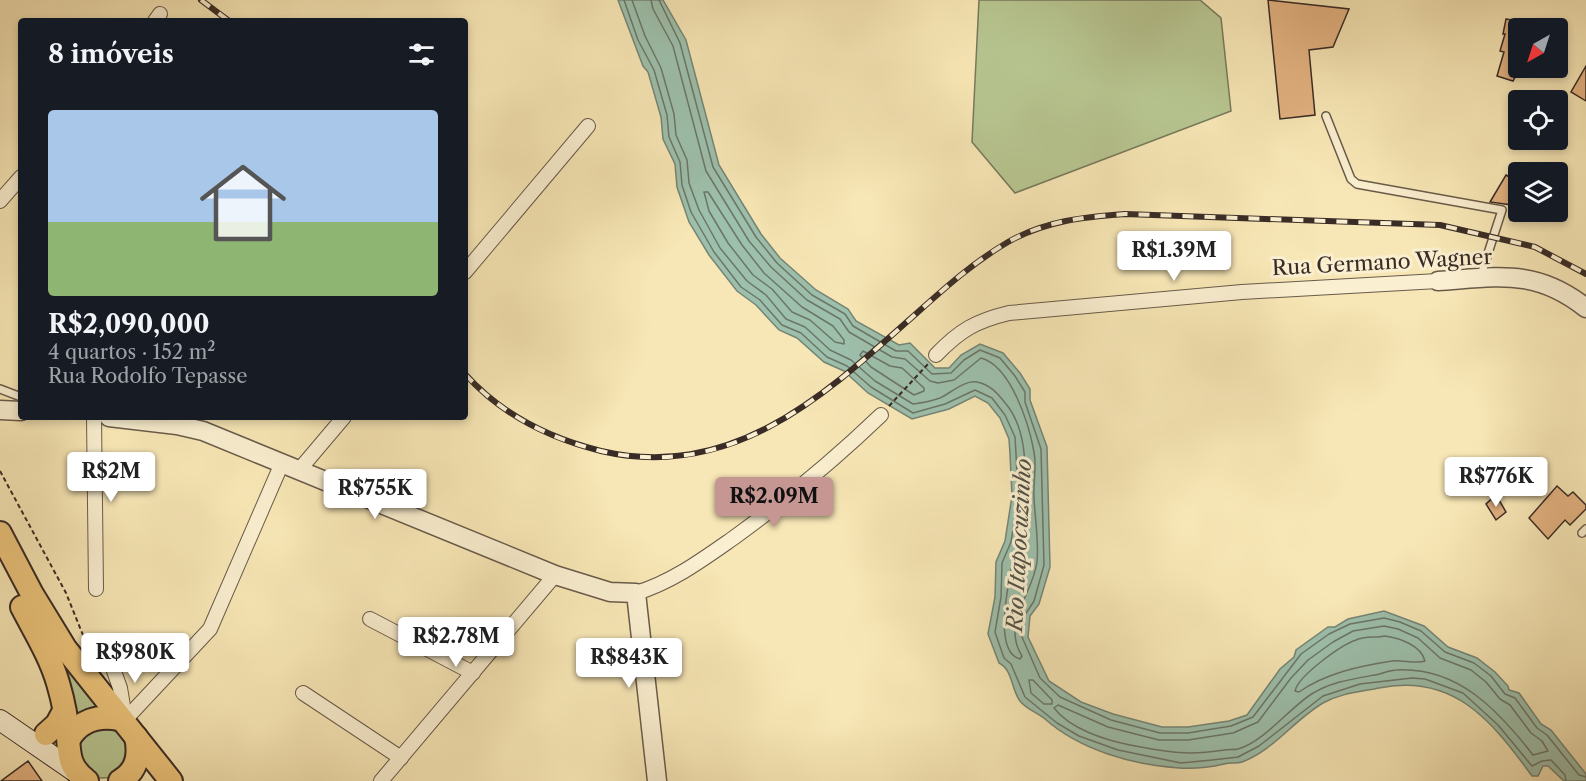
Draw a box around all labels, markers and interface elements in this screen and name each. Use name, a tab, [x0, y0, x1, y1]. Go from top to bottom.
north arrow	[1508, 18, 1568, 78]
map controls	[1508, 18, 1568, 222]
text: 8 imóveis	[48, 38, 174, 70]
icon: filters	[405, 38, 438, 71]
button: locate	[1508, 90, 1568, 150]
icon: home	[189, 149, 297, 257]
button: layers	[1508, 162, 1568, 222]
pin: R$1.39M	[1119, 231, 1229, 282]
text: R$1.39M	[1131, 238, 1217, 262]
street label: Rua Germano Wagner	[1271, 244, 1493, 280]
text: R$2,090,000	[48, 308, 210, 340]
text: 4 quartos · 152 m²	[48, 340, 215, 364]
text: Rua Rodolfo Tepasse	[48, 364, 247, 388]
pin: R$2M	[75, 452, 147, 503]
pin: R$776K	[1447, 457, 1545, 508]
water label: Rio Itapocuzinho	[1001, 458, 1037, 634]
text: R$2M	[81, 459, 141, 483]
text: R$776K	[1459, 464, 1533, 488]
pin: R$755K	[326, 469, 424, 520]
text: R$755K	[338, 476, 412, 500]
pin: R$2.09M	[719, 477, 829, 528]
text: R$2.09M	[729, 484, 819, 508]
pin: R$2.78M	[401, 617, 511, 668]
text: R$2.78M	[412, 624, 500, 648]
pin: R$980K	[86, 633, 184, 684]
pin: R$843K	[580, 638, 678, 689]
text: R$980K	[95, 640, 175, 664]
text: R$843K	[590, 645, 668, 669]

